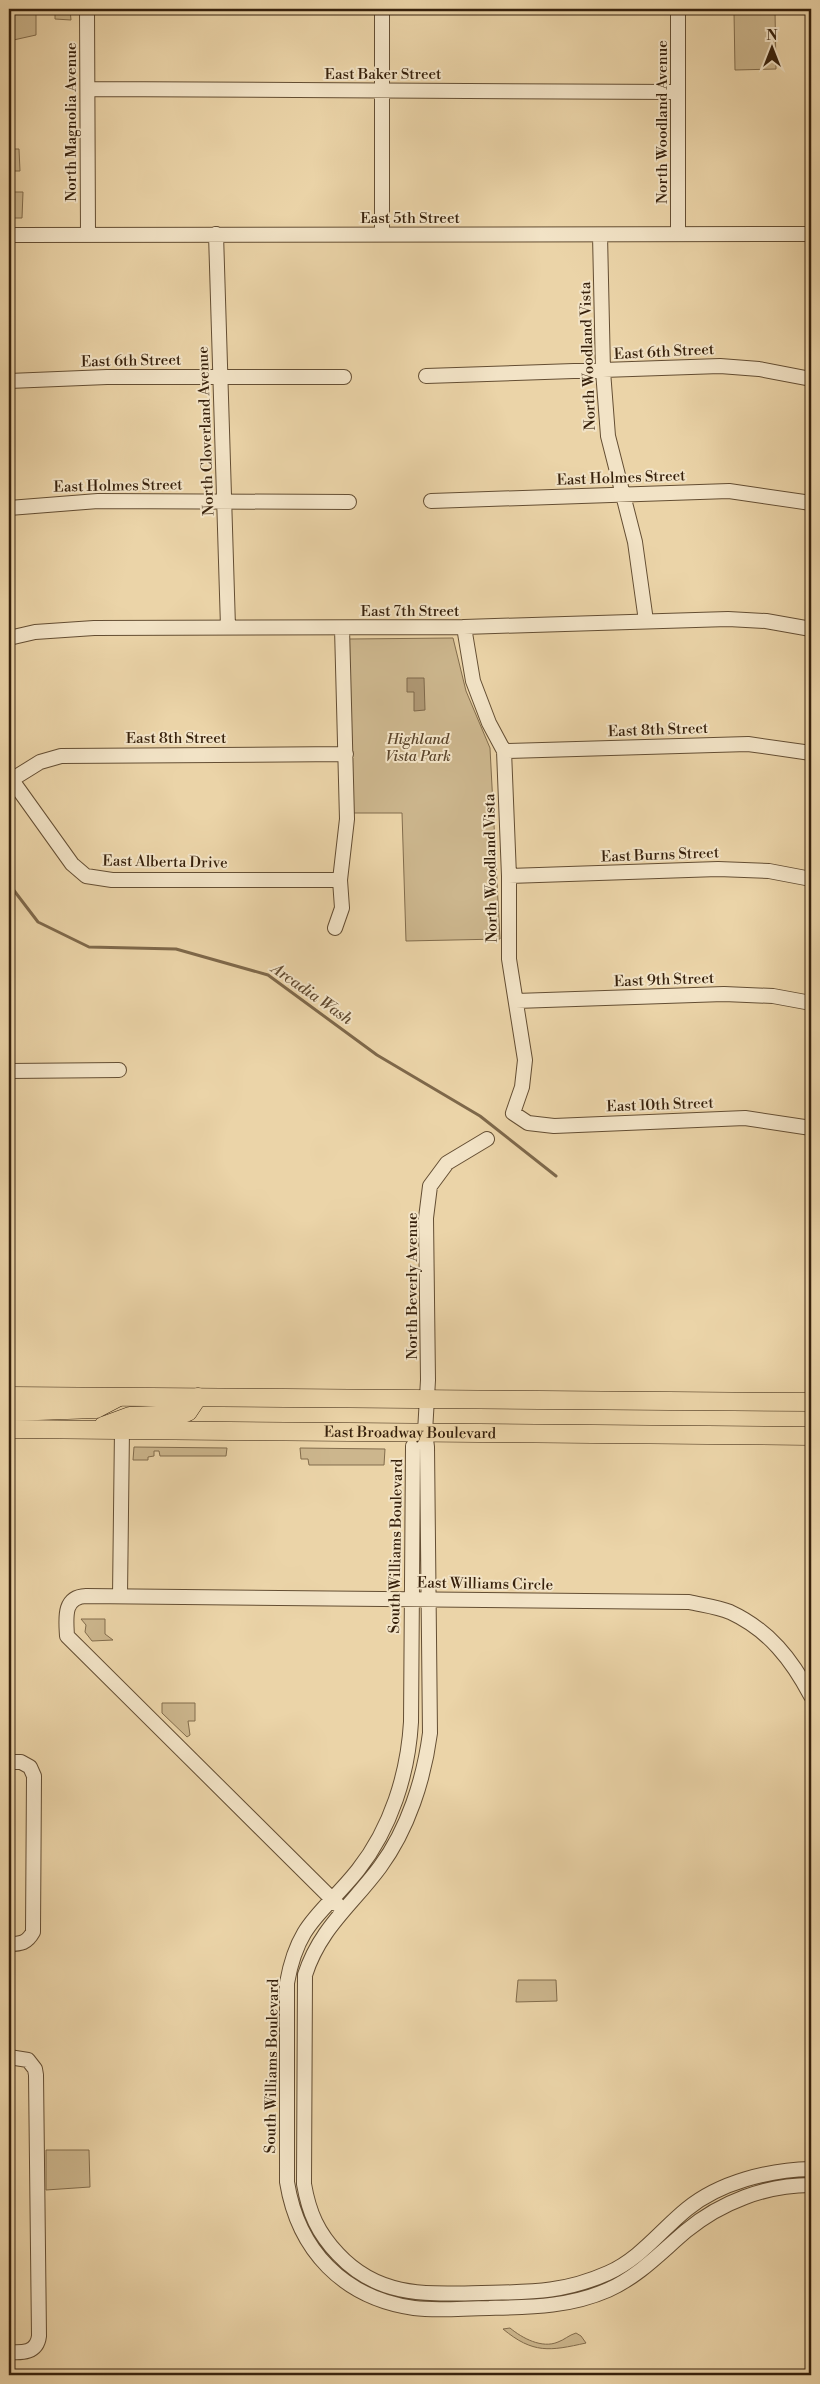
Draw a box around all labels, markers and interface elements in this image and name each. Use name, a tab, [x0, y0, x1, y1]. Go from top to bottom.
north arrow	[748, 22, 798, 72]
text: N	[766, 27, 778, 45]
street label: North Woodland Avenue	[653, 40, 672, 204]
street label: North Magnolia Avenue	[62, 42, 81, 202]
street label: East Baker Street	[325, 65, 442, 84]
street label: East 5th Street	[360, 209, 460, 228]
street label: North Woodland Vista	[576, 281, 600, 431]
street label: East 6th Street	[613, 340, 715, 364]
street label: North Cloverland Avenue	[194, 346, 218, 516]
street label: East 6th Street	[81, 351, 182, 371]
street label: East Holmes Street	[556, 466, 687, 490]
street label: East Holmes Street	[53, 475, 183, 497]
street label: East 7th Street	[361, 602, 460, 621]
street label: East 8th Street	[607, 719, 709, 741]
street label: East 8th Street	[126, 729, 227, 748]
park label: Highland Vista Park	[385, 730, 451, 766]
street label: North Woodland Vista	[480, 793, 502, 943]
street label: East Burns Street	[601, 843, 720, 867]
street label: East Alberta Drive	[102, 851, 228, 873]
water label: Arcadia Wash	[266, 958, 356, 1029]
street label: East 9th Street	[613, 969, 715, 991]
street label: East 10th Street	[606, 1094, 715, 1116]
street label: North Beverly Avenue	[403, 1212, 422, 1360]
street label: East Broadway Boulevard	[324, 1422, 497, 1443]
street label: South Williams Boulevard	[385, 1458, 407, 1634]
street label: East Williams Circle	[417, 1573, 553, 1595]
street label: South Williams Boulevard	[261, 1978, 283, 2154]

